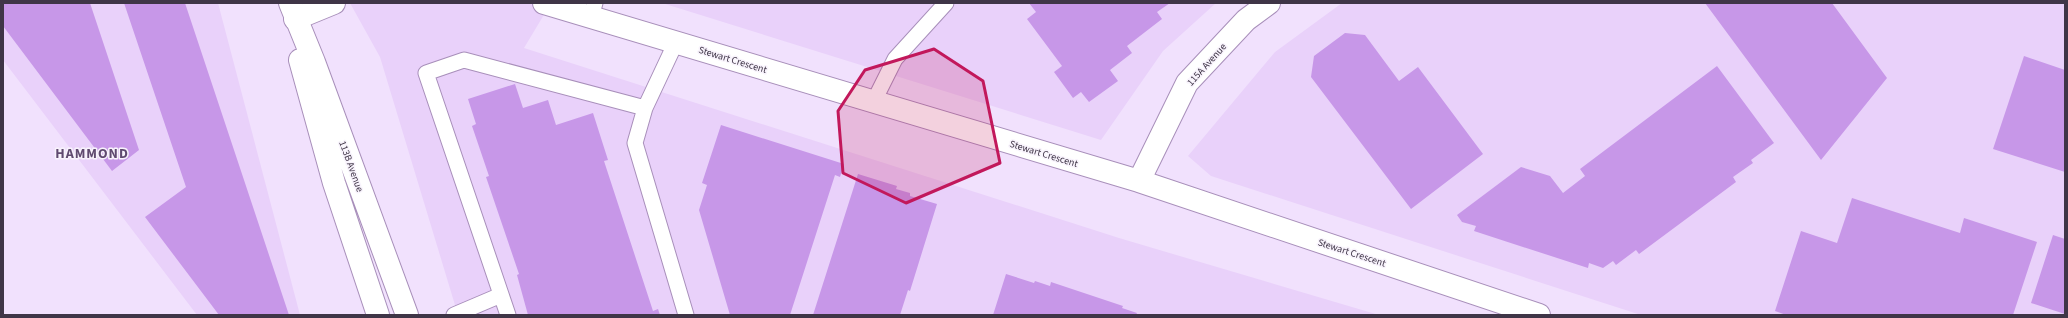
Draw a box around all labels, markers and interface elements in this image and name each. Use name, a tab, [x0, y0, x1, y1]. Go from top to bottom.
street label: 115A Avenue	[1184, 40, 1230, 89]
street label: Stewart Crescent	[697, 43, 769, 77]
street label: Stewart Crescent	[1008, 137, 1080, 171]
street label: 113B Avenue	[335, 139, 367, 194]
district label: HAMMOND	[55, 144, 129, 164]
street label: Stewart Crescent	[1316, 235, 1388, 271]

